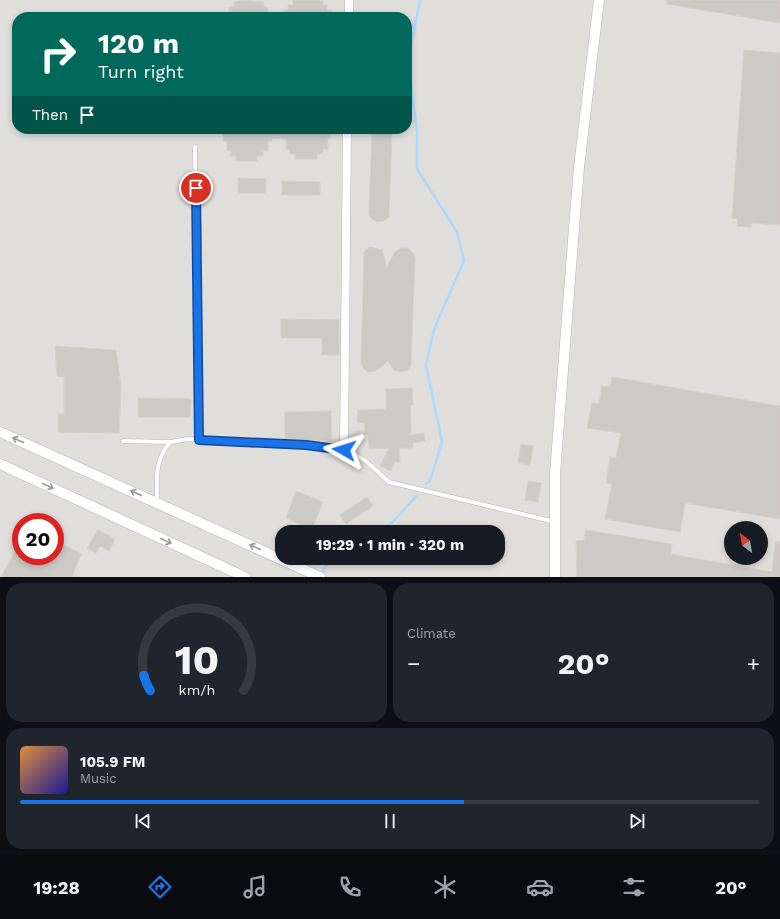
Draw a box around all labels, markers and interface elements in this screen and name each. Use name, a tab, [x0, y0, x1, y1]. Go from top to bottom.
text: 120 m	[98, 27, 179, 60]
icon: right	[32, 28, 84, 80]
text: Turn right	[98, 61, 184, 82]
icon: arrive	[76, 104, 98, 126]
text: Then	[32, 106, 68, 124]
pin	[179, 171, 213, 205]
icon: arrive	[185, 177, 207, 199]
position arrow	[323, 429, 365, 471]
one-way arrow	[12, 436, 24, 443]
one-way arrow	[42, 483, 54, 491]
one-way arrow	[131, 489, 143, 497]
speed limit sign: 20	[12, 513, 64, 565]
north arrow	[724, 521, 768, 565]
map controls	[724, 521, 768, 565]
text: 19:29 · 1 min · 320 m	[316, 536, 464, 554]
one-way arrow	[160, 538, 172, 545]
one-way arrow	[249, 543, 261, 550]
text: Climate	[407, 626, 456, 641]
text: 10	[174, 634, 219, 683]
text: 20°	[557, 646, 610, 681]
text: −	[407, 651, 420, 676]
text: +	[747, 651, 760, 676]
text: km/h	[178, 681, 215, 697]
text: 105.9 FM	[80, 753, 146, 771]
text: Music	[80, 771, 117, 786]
icon: previous	[132, 810, 154, 832]
icon: pause	[379, 810, 401, 832]
icon: next	[626, 810, 648, 832]
icon: directions	[146, 873, 174, 901]
icon: music	[241, 873, 269, 901]
icon: phone	[336, 873, 364, 901]
icon: climate	[431, 873, 459, 901]
icon: car	[526, 873, 554, 901]
icon: filters	[620, 873, 648, 901]
text: 19:28	[33, 877, 80, 898]
text: 20°	[715, 877, 747, 898]

